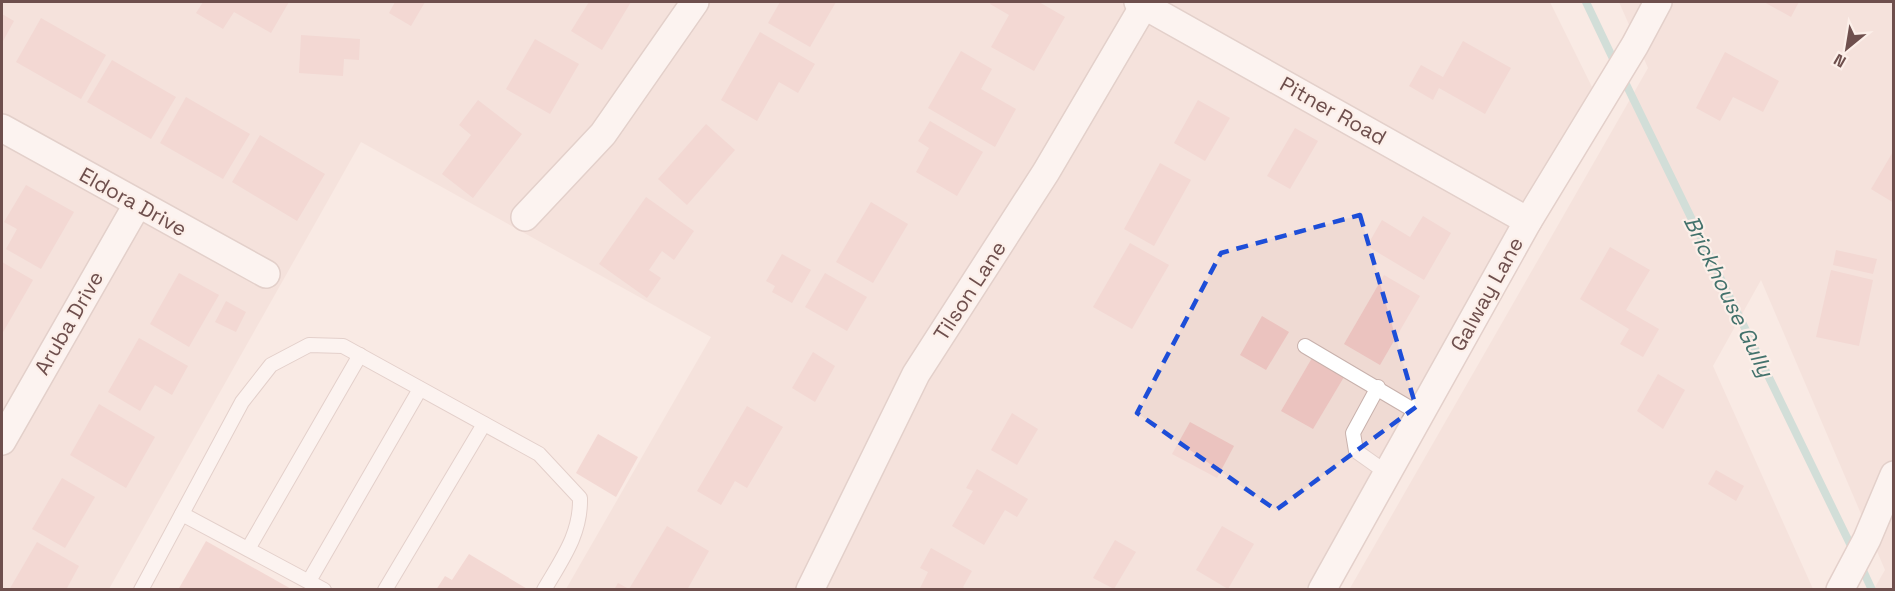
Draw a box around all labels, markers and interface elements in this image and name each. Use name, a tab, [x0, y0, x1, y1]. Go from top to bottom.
north arrow	[1817, 18, 1877, 78]
text: N	[1830, 49, 1850, 72]
street label: Pitner Road	[1275, 70, 1391, 151]
street label: Eldora Drive	[75, 161, 192, 242]
water label: Brickhouse Gully	[1678, 211, 1781, 383]
street label: Galway Lane	[1444, 232, 1529, 356]
street label: Tilson Lane	[927, 236, 1012, 346]
street label: Aruba Drive	[28, 266, 109, 379]

